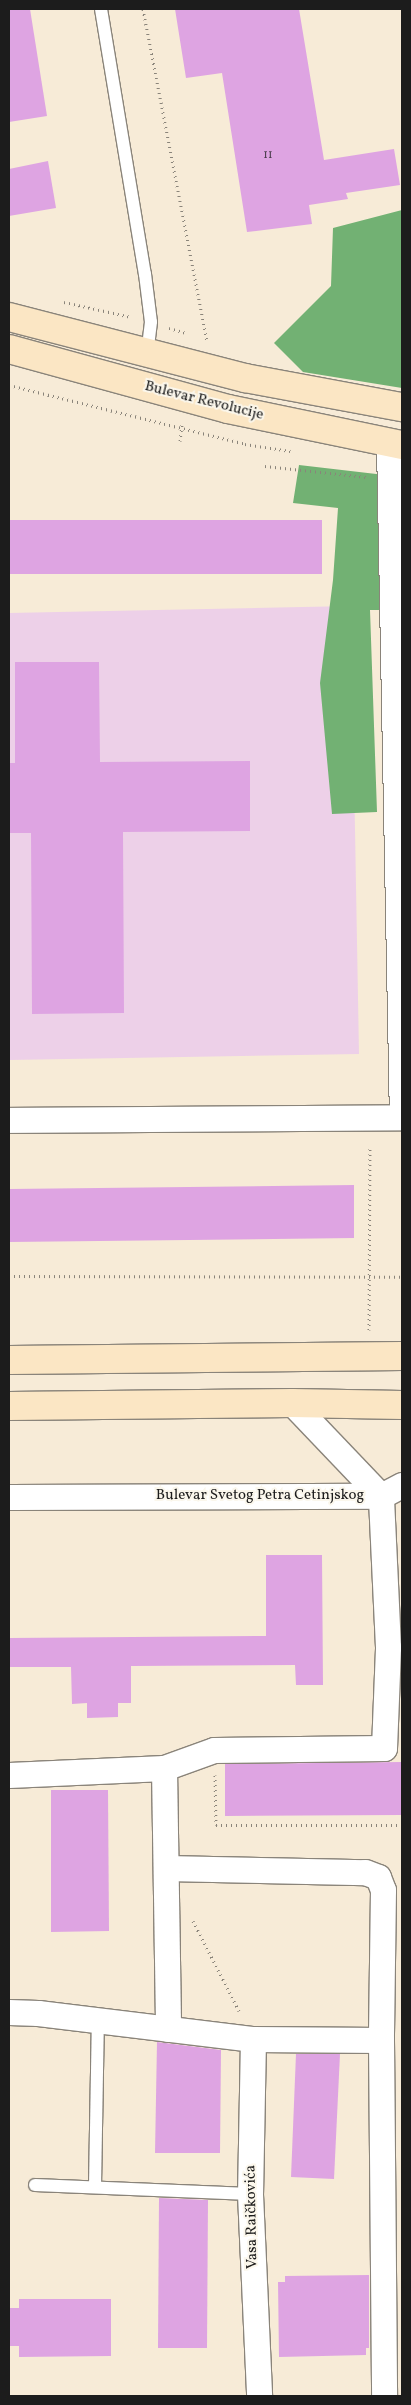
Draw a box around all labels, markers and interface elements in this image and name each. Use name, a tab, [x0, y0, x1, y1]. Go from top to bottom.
house number: 11	[263, 149, 273, 163]
street label: Bulevar Revolucije	[143, 378, 265, 424]
street label: Bulevar Svetog Petra Cetinjskog	[156, 1487, 364, 1505]
street label: Vasa Raičkovića	[242, 2165, 262, 2269]

